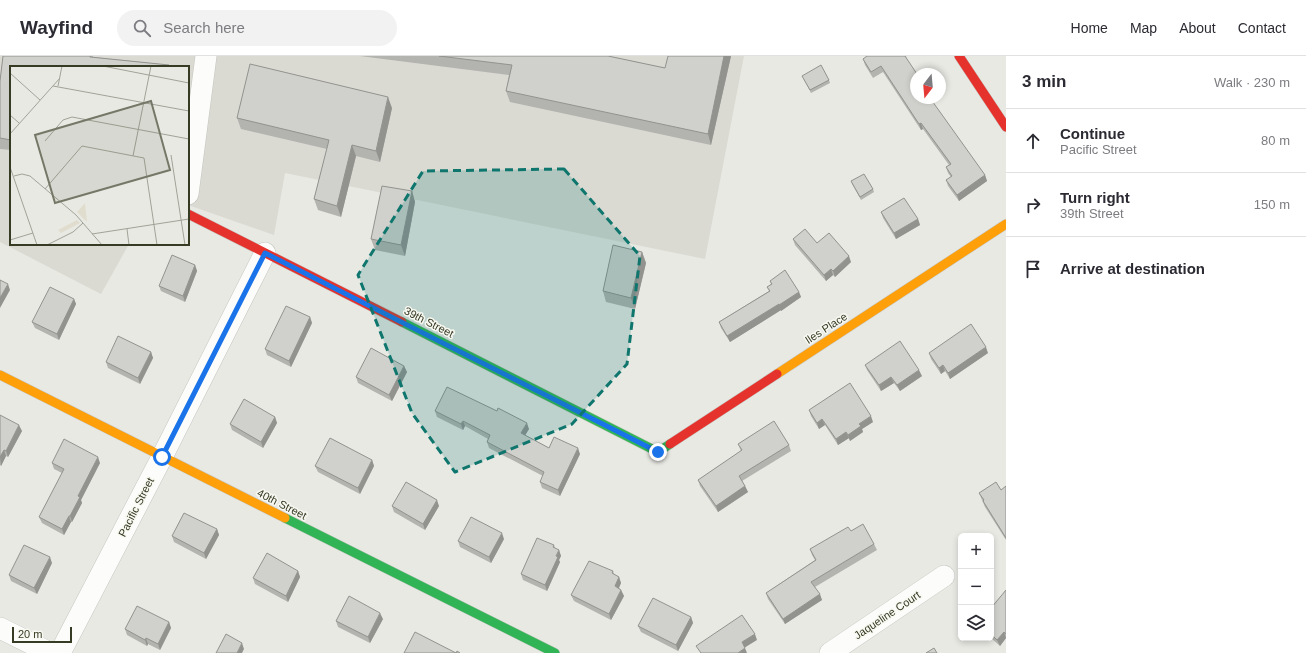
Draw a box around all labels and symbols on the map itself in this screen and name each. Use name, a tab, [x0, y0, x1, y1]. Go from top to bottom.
inset map	[10, 66, 189, 245]
north arrow	[910, 68, 946, 104]
street label: 39th Street	[402, 304, 456, 340]
street label: Iles Place	[803, 310, 849, 346]
route end	[649, 443, 667, 461]
route start	[153, 448, 171, 466]
street label: Pacific Street	[116, 475, 156, 539]
street label: 40th Street	[255, 486, 309, 522]
street label: Jaqueline Court	[852, 588, 922, 642]
scale bar	[12, 625, 72, 644]

